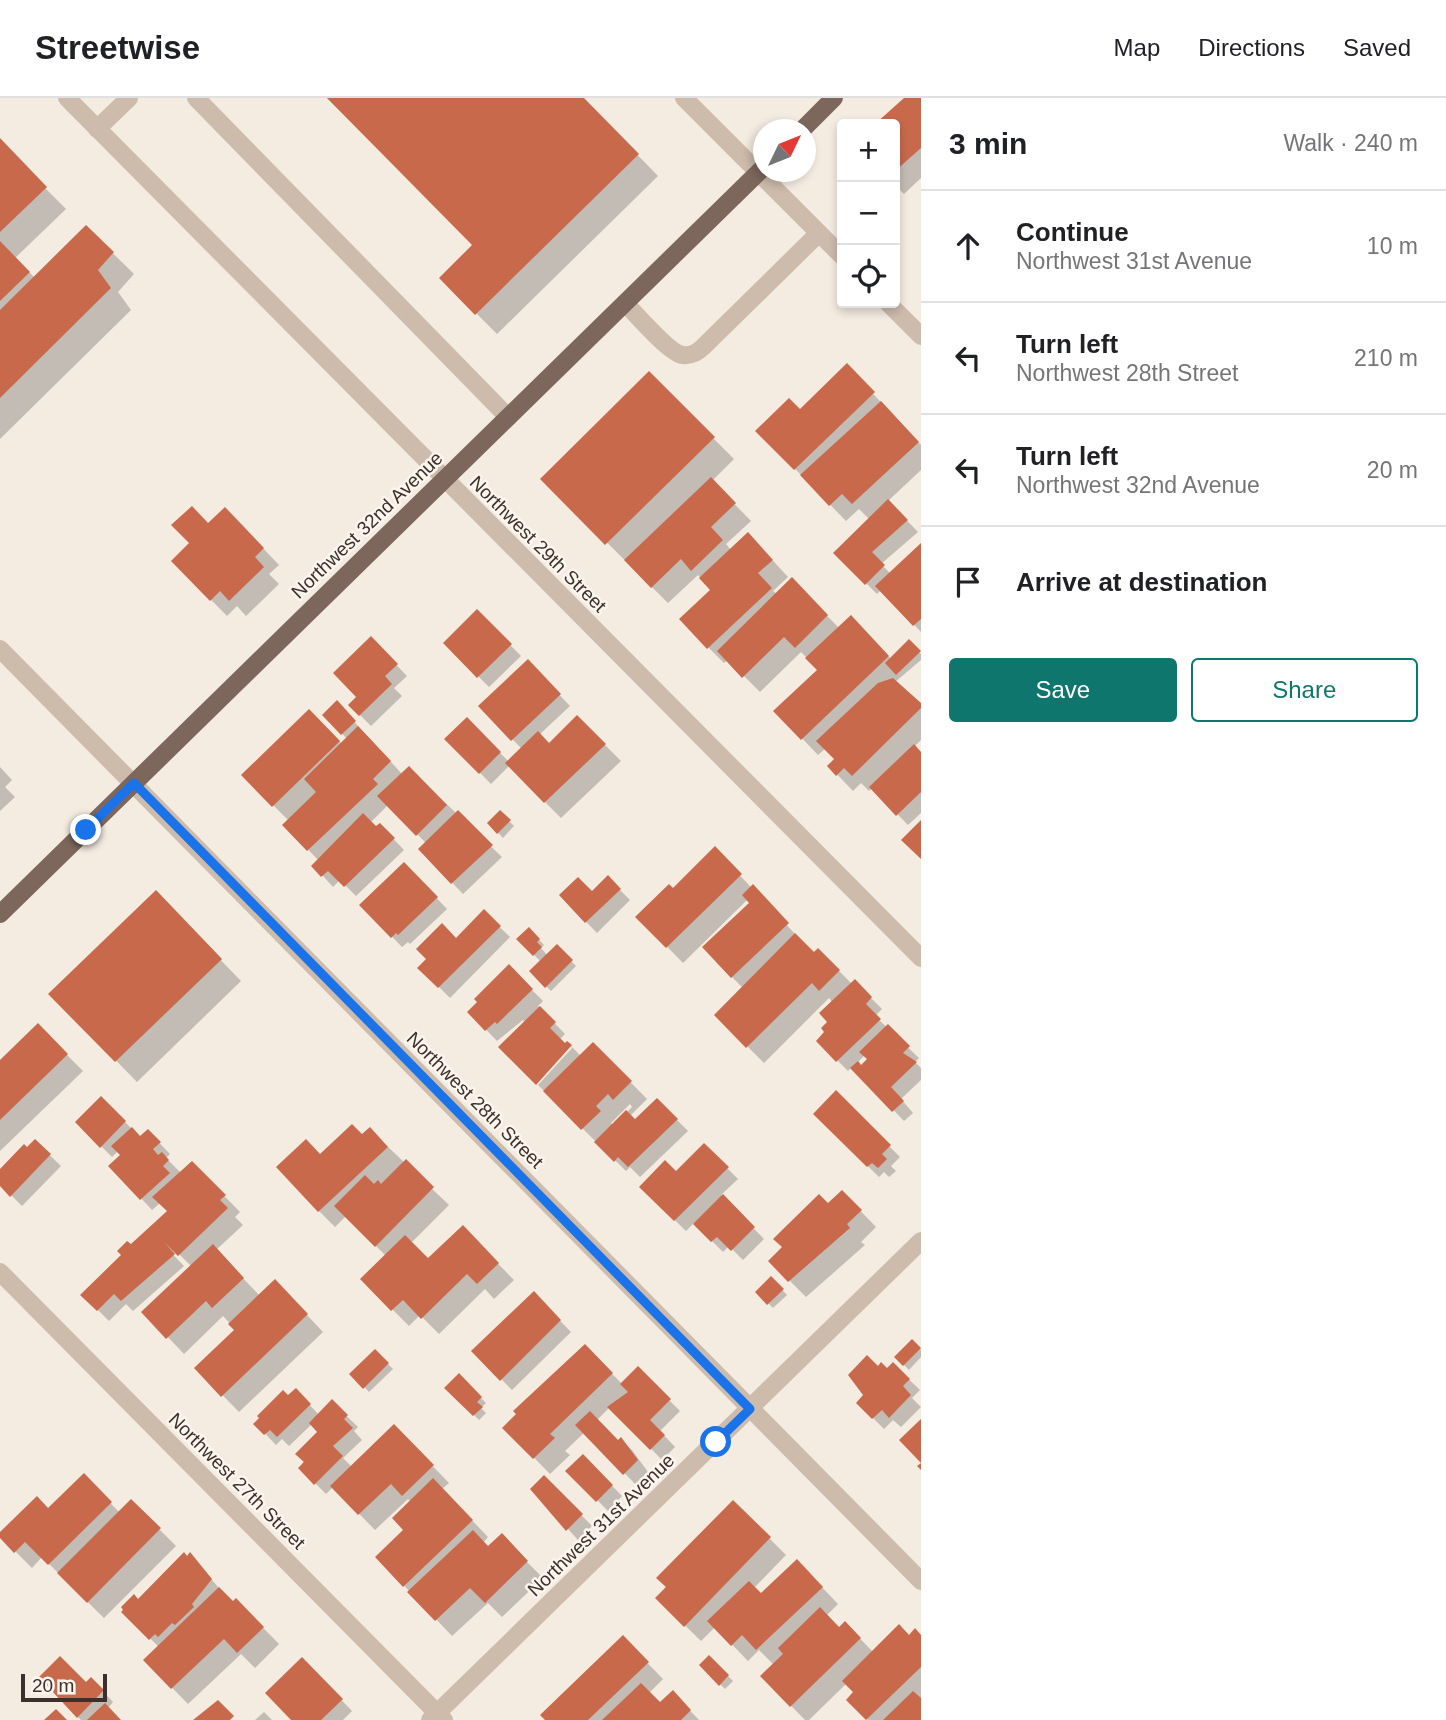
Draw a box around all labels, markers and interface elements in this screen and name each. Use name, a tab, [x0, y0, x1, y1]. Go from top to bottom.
text: Streetwise	[35, 29, 200, 66]
text: Map	[1114, 34, 1160, 61]
text: Directions	[1198, 34, 1305, 61]
text: Saved	[1343, 34, 1411, 61]
north arrow	[753, 119, 816, 182]
map controls	[837, 119, 900, 308]
button: +	[837, 119, 900, 182]
text: 3 min	[949, 127, 1027, 160]
text: Walk · 240 m	[1283, 130, 1418, 156]
button: −	[837, 182, 900, 245]
text: Continue	[1016, 217, 1129, 247]
icon: ahead	[949, 227, 987, 265]
text: 10 m	[1367, 233, 1418, 259]
button: locate	[837, 245, 900, 308]
text: Northwest 31st Avenue	[1016, 248, 1252, 274]
text: Turn left	[1016, 329, 1118, 359]
icon: left	[949, 339, 987, 377]
text: 210 m	[1354, 345, 1418, 371]
text: Northwest 28th Street	[1016, 360, 1238, 386]
text: Turn left	[1016, 441, 1118, 471]
street label: Northwest 32nd Avenue	[287, 447, 447, 603]
icon: left	[949, 451, 987, 489]
text: 20 m	[1367, 457, 1418, 483]
street label: Northwest 29th Street	[466, 472, 611, 617]
text: Northwest 32nd Avenue	[1016, 472, 1260, 498]
icon: arrive	[949, 563, 987, 601]
text: Arrive at destination	[1016, 567, 1267, 597]
button: Save	[949, 658, 1177, 722]
button: Share	[1191, 658, 1418, 722]
route end	[70, 814, 101, 845]
street label: Northwest 28th Street	[403, 1028, 548, 1173]
street label: Northwest 27th Street	[165, 1409, 310, 1554]
route start	[700, 1426, 731, 1457]
street label: Northwest 31st Avenue	[524, 1450, 678, 1600]
scale bar	[21, 1671, 107, 1703]
text: 20 m	[32, 1675, 74, 1696]

